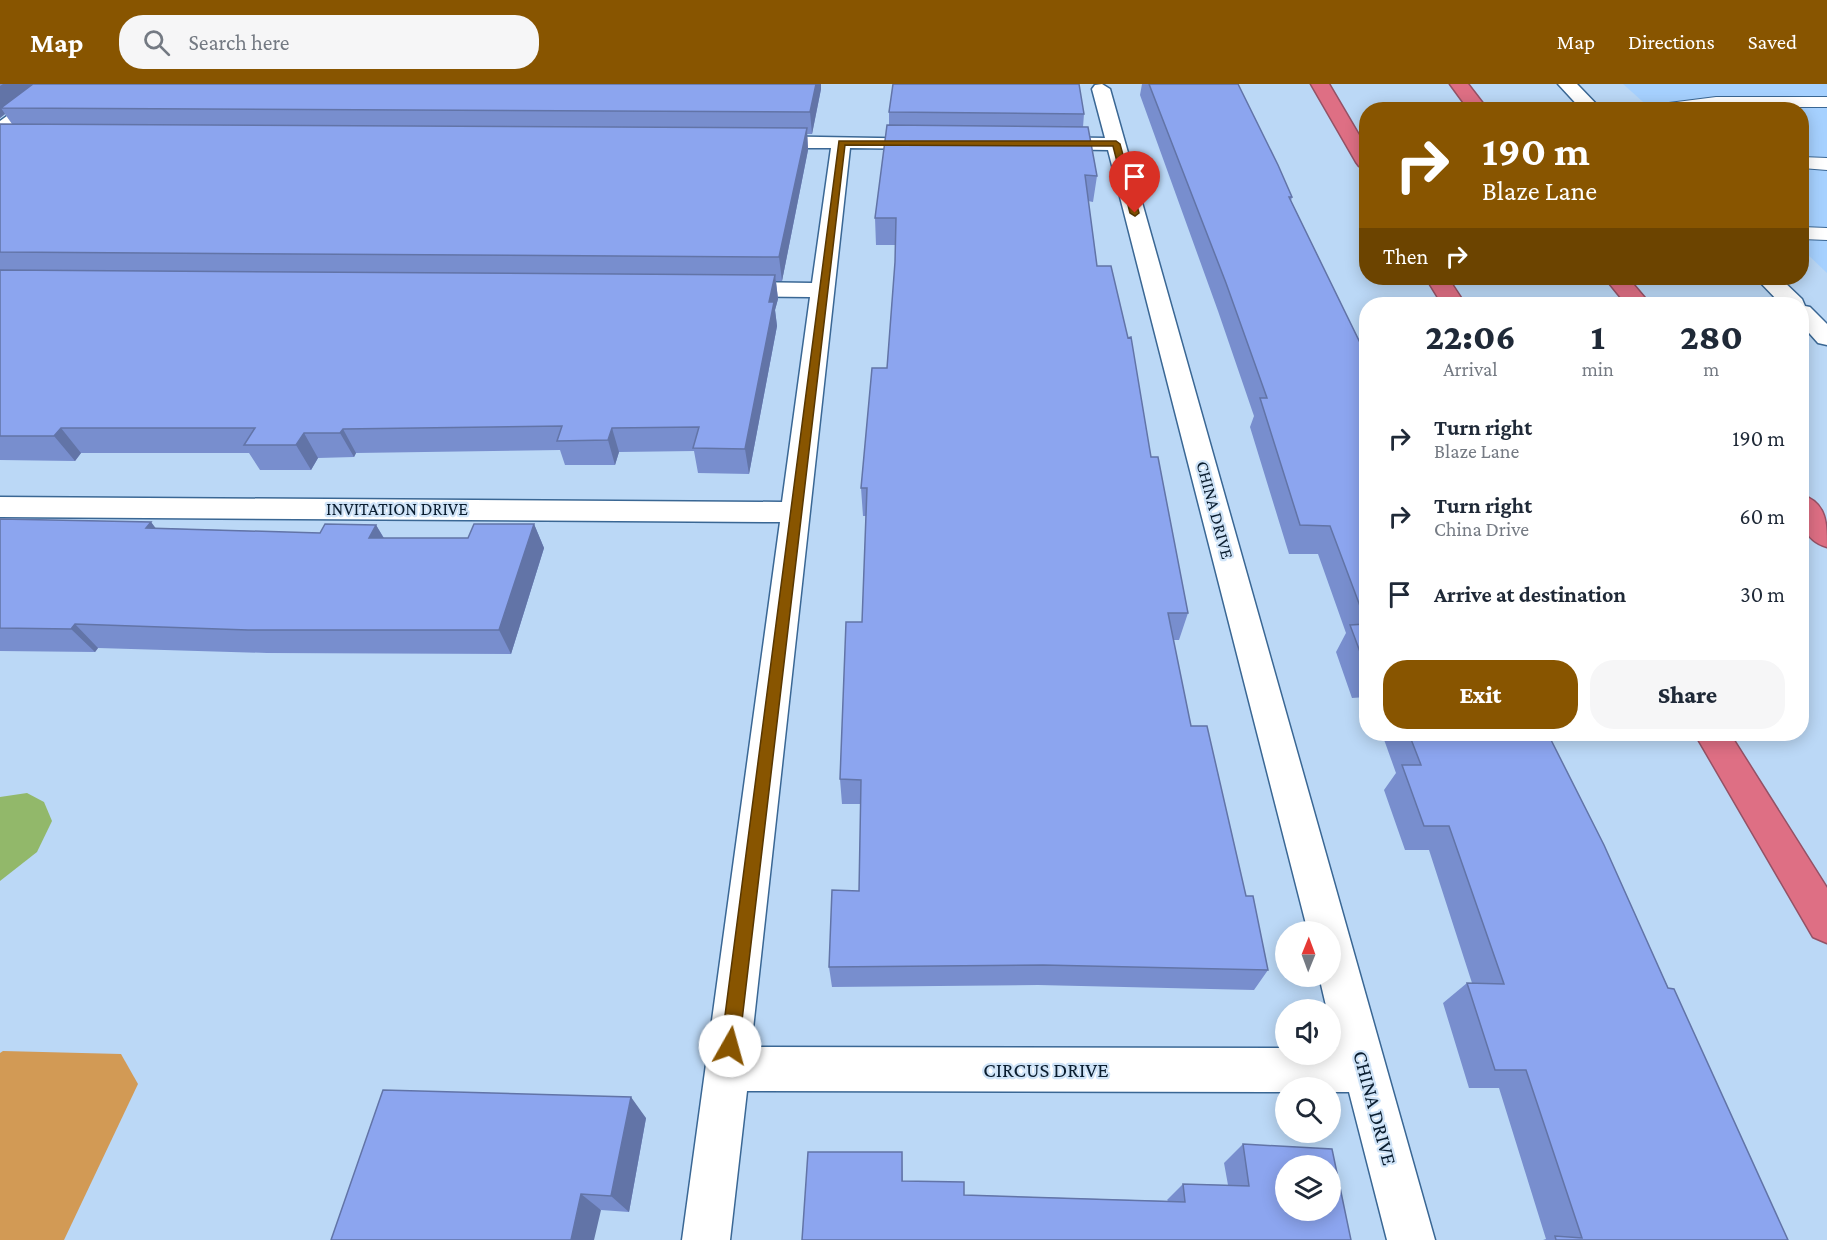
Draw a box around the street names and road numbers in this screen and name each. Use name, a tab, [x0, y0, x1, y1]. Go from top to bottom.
street label: CHINA DRIVE	[1192, 459, 1238, 561]
street label: INVITATION DRIVE	[326, 499, 468, 519]
street label: CHINA DRIVE	[1348, 1048, 1402, 1168]
street label: CIRCUS DRIVE	[983, 1058, 1109, 1082]

